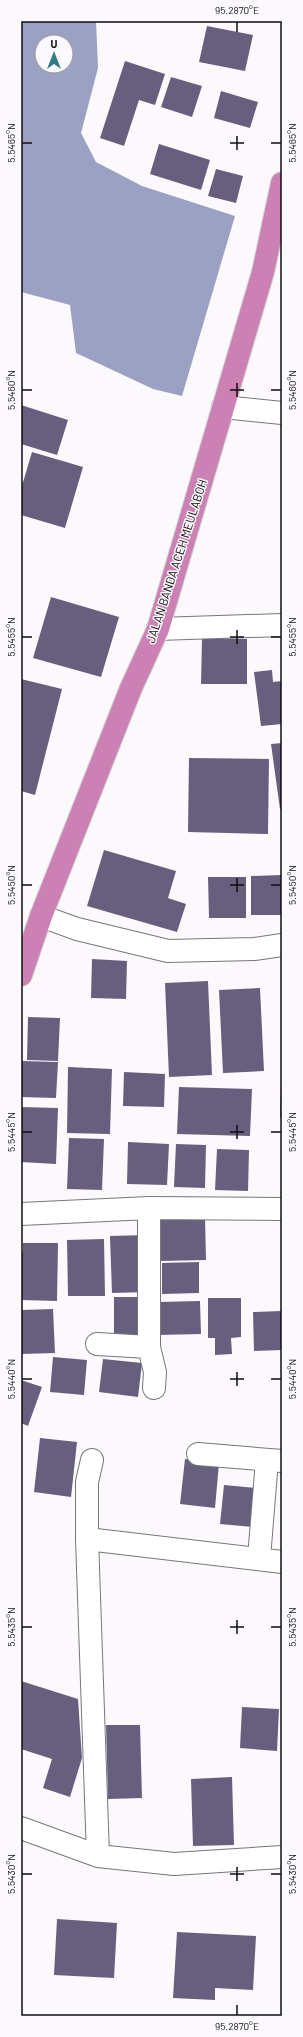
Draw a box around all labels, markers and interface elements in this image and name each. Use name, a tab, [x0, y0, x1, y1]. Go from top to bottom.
text: 95.2870°E	[215, 4, 259, 16]
north arrow	[34, 34, 74, 74]
text: U	[51, 37, 58, 50]
text: 5.5465°N	[5, 123, 17, 163]
text: 5.5465°N	[286, 123, 298, 163]
text: 5.5460°N	[5, 370, 17, 410]
text: 5.5460°N	[286, 370, 298, 410]
street label: JALAN BANDA ACEH MEULABOH	[143, 477, 209, 645]
text: 5.5455°N	[5, 617, 17, 657]
text: 5.5455°N	[286, 617, 298, 657]
text: 5.5450°N	[5, 865, 17, 905]
text: 5.5450°N	[286, 865, 298, 905]
text: 5.5445°N	[5, 1112, 17, 1152]
text: 5.5445°N	[286, 1112, 298, 1152]
text: 5.5440°N	[5, 1359, 17, 1399]
text: 5.5440°N	[286, 1359, 298, 1399]
text: 5.5435°N	[5, 1607, 17, 1647]
text: 5.5435°N	[286, 1607, 298, 1647]
text: 5.5430°N	[5, 1854, 17, 1894]
text: 5.5430°N	[286, 1854, 298, 1894]
text: 95.2870°E	[215, 2020, 259, 2032]

